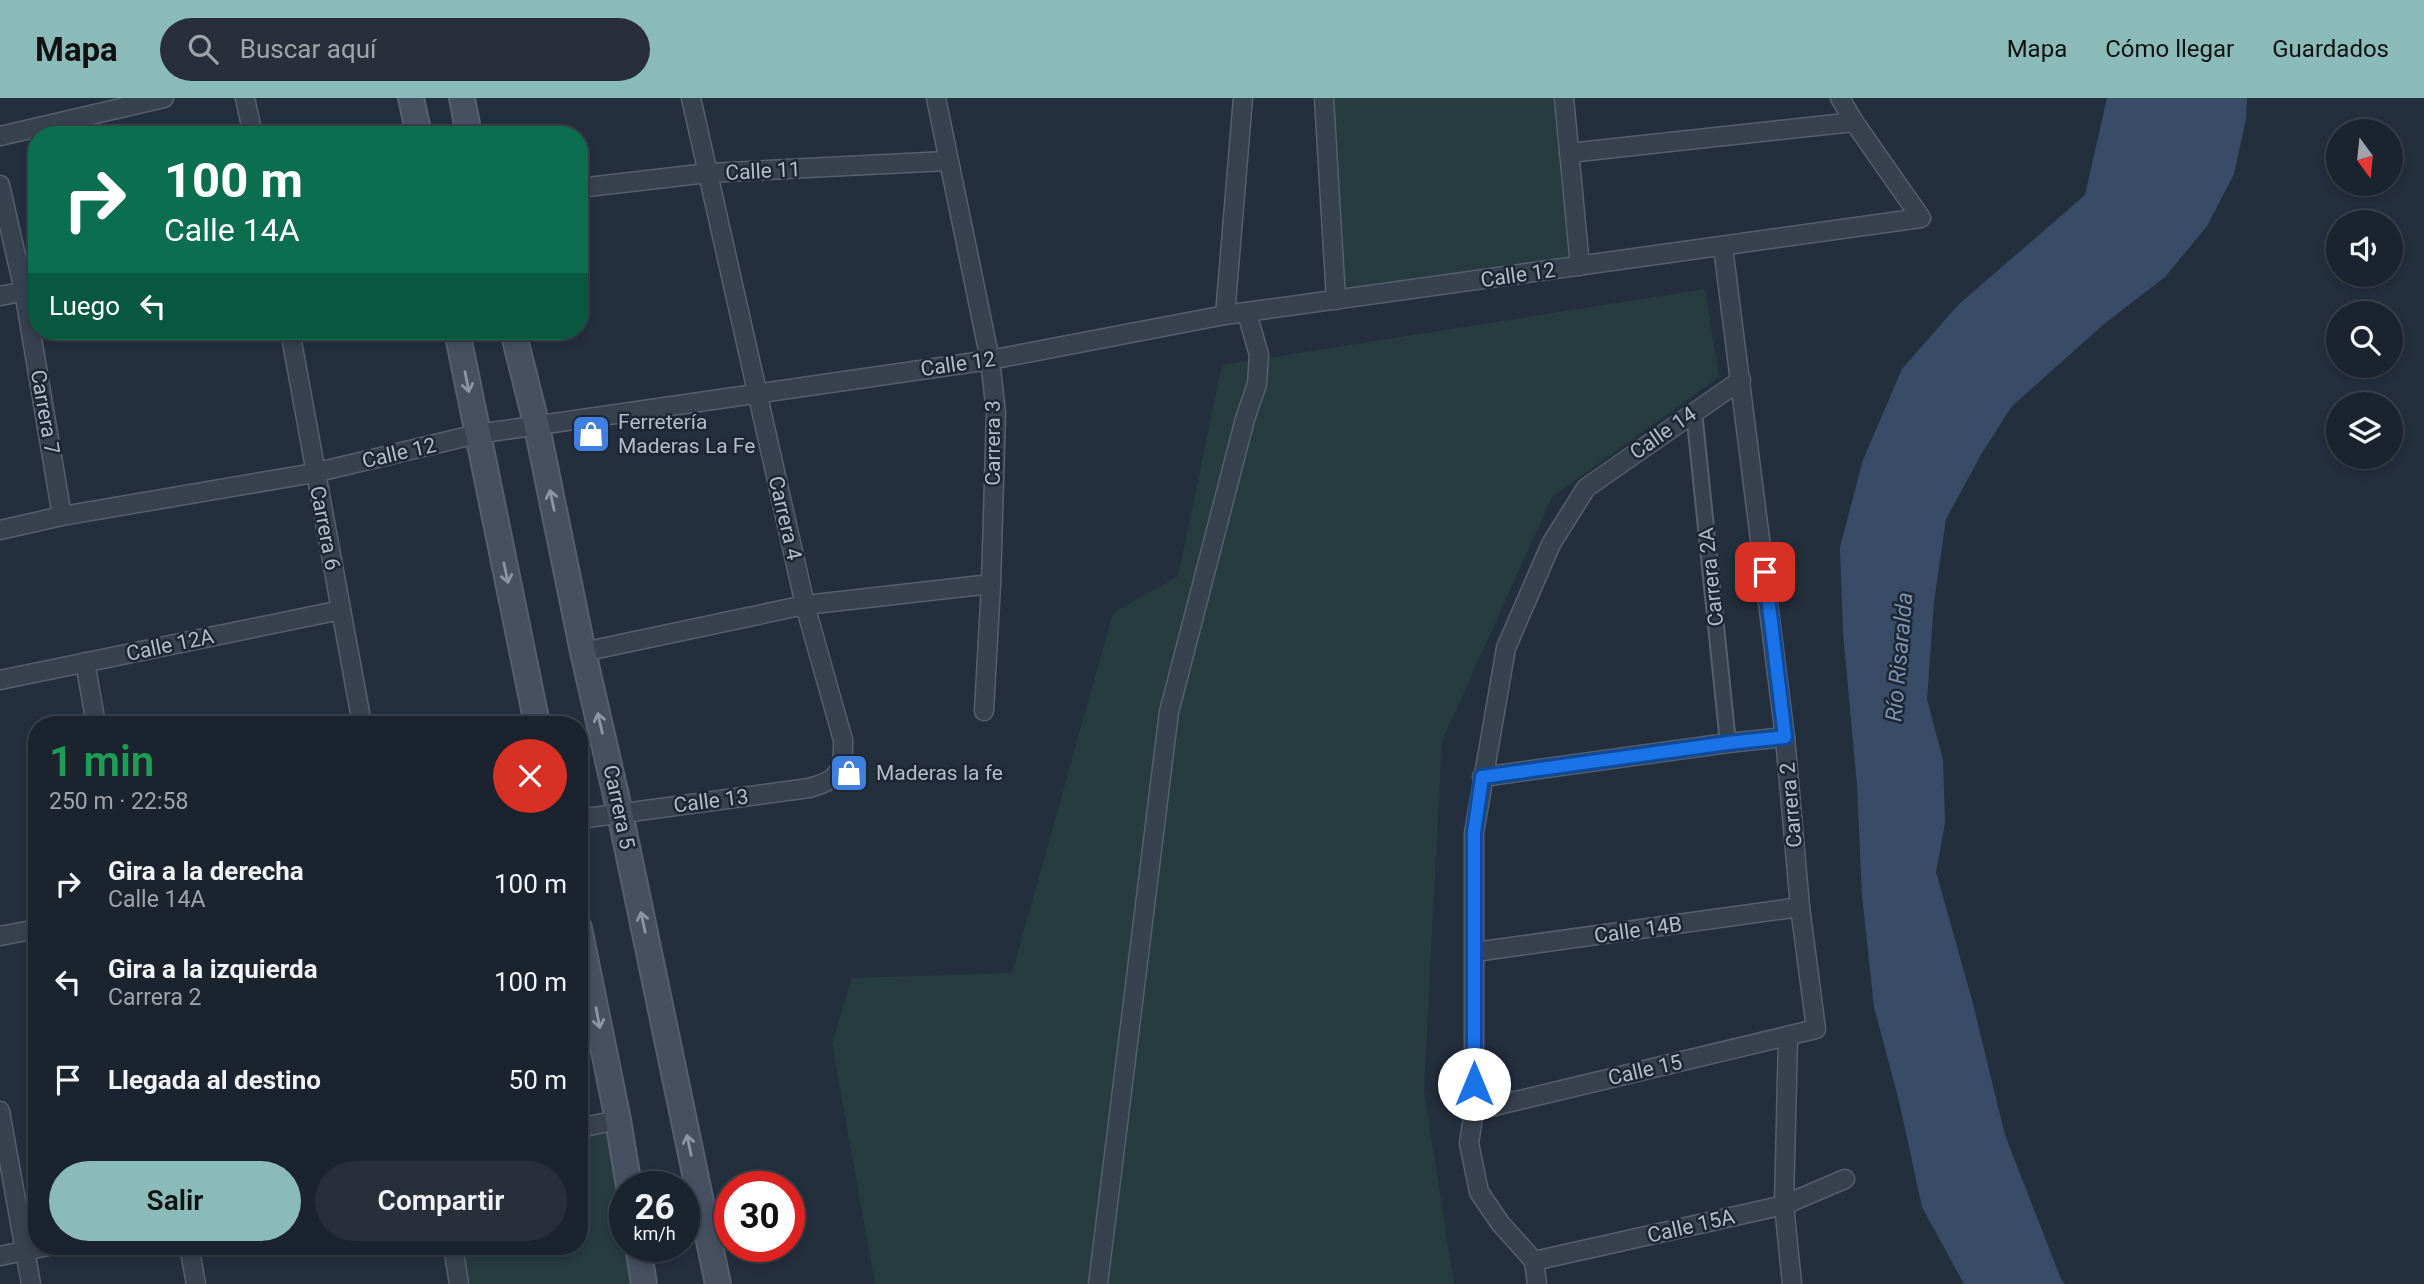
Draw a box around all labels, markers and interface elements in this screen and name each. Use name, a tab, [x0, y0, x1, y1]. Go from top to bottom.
search box	[160, 18, 650, 81]
text: Mapa	[35, 30, 118, 69]
icon: search	[184, 30, 222, 68]
text: Buscar aquí	[240, 34, 376, 64]
text: Mapa	[2007, 35, 2067, 63]
text: Cómo llegar	[2105, 35, 2234, 63]
text: Guardados	[2272, 35, 2389, 63]
north arrow	[2326, 119, 2403, 196]
map controls	[2326, 119, 2403, 469]
text: 100 m	[164, 152, 303, 209]
icon: right	[49, 154, 140, 245]
street label: Calle 11	[725, 157, 801, 185]
button: sound	[2326, 210, 2403, 287]
text: Calle 14A	[164, 211, 300, 249]
street label: Calle 12	[1479, 258, 1557, 292]
icon: left	[134, 287, 172, 325]
text: Luego	[49, 291, 120, 321]
button: search	[2326, 301, 2403, 378]
street label: Calle 12	[919, 347, 997, 381]
street label: Carrera 7	[26, 368, 64, 456]
one-way arrow	[461, 370, 474, 393]
button: layers	[2326, 392, 2403, 469]
street label: Carrera 3	[981, 400, 1005, 486]
street label: Calle 14	[1625, 401, 1701, 464]
place label: Ferretería Maderas La Fe	[618, 410, 755, 458]
shop icon: Ferretería Maderas La Fe	[570, 413, 612, 455]
street label: Calle 12	[360, 433, 439, 473]
street label: Carrera 4	[764, 474, 806, 562]
street label: Carrera 6	[305, 484, 345, 572]
one-way arrow	[544, 489, 558, 512]
street label: Carrera 2A	[1694, 526, 1728, 628]
pin	[1735, 542, 1795, 602]
icon: arrive	[1746, 553, 1784, 591]
one-way arrow	[499, 561, 513, 584]
water label: Río Risaralda	[1880, 591, 1919, 723]
street label: Calle 12A	[124, 624, 216, 666]
one-way arrow	[592, 712, 606, 735]
text: 1 min	[49, 737, 154, 786]
button: close	[493, 739, 567, 813]
shop icon: Maderas la fe	[828, 752, 870, 794]
place label: Maderas la fe	[876, 761, 1003, 785]
street label: Carrera 2	[1775, 761, 1807, 849]
street label: Carrera 5	[598, 763, 640, 851]
street label: Calle 13	[672, 785, 750, 817]
text: 250 m · 22:58	[49, 788, 188, 815]
text: Gira a la derecha	[108, 856, 304, 886]
icon: right	[49, 865, 87, 903]
text: 100 m	[494, 869, 567, 899]
text: Calle 14A	[108, 886, 205, 913]
one-way arrow	[636, 911, 650, 934]
street label: Calle 14B	[1593, 912, 1683, 948]
text: Gira a la izquierda	[108, 954, 318, 984]
icon: left	[49, 963, 87, 1001]
text: 100 m	[494, 967, 567, 997]
text: Carrera 2	[108, 984, 202, 1011]
one-way arrow	[591, 1006, 605, 1029]
position arrow	[1437, 1047, 1511, 1121]
street label: Calle 15	[1606, 1050, 1684, 1090]
icon: arrive	[49, 1061, 87, 1099]
text: Llegada al destino	[108, 1065, 321, 1095]
text: 50 m	[509, 1065, 567, 1095]
one-way arrow	[682, 1134, 696, 1157]
button: Salir	[49, 1161, 301, 1241]
button: Compartir	[315, 1161, 567, 1241]
speed limit sign: 30	[714, 1171, 805, 1262]
text: 26	[634, 1187, 675, 1228]
street label: Calle 15A	[1645, 1204, 1737, 1248]
text: km/h	[633, 1223, 676, 1244]

